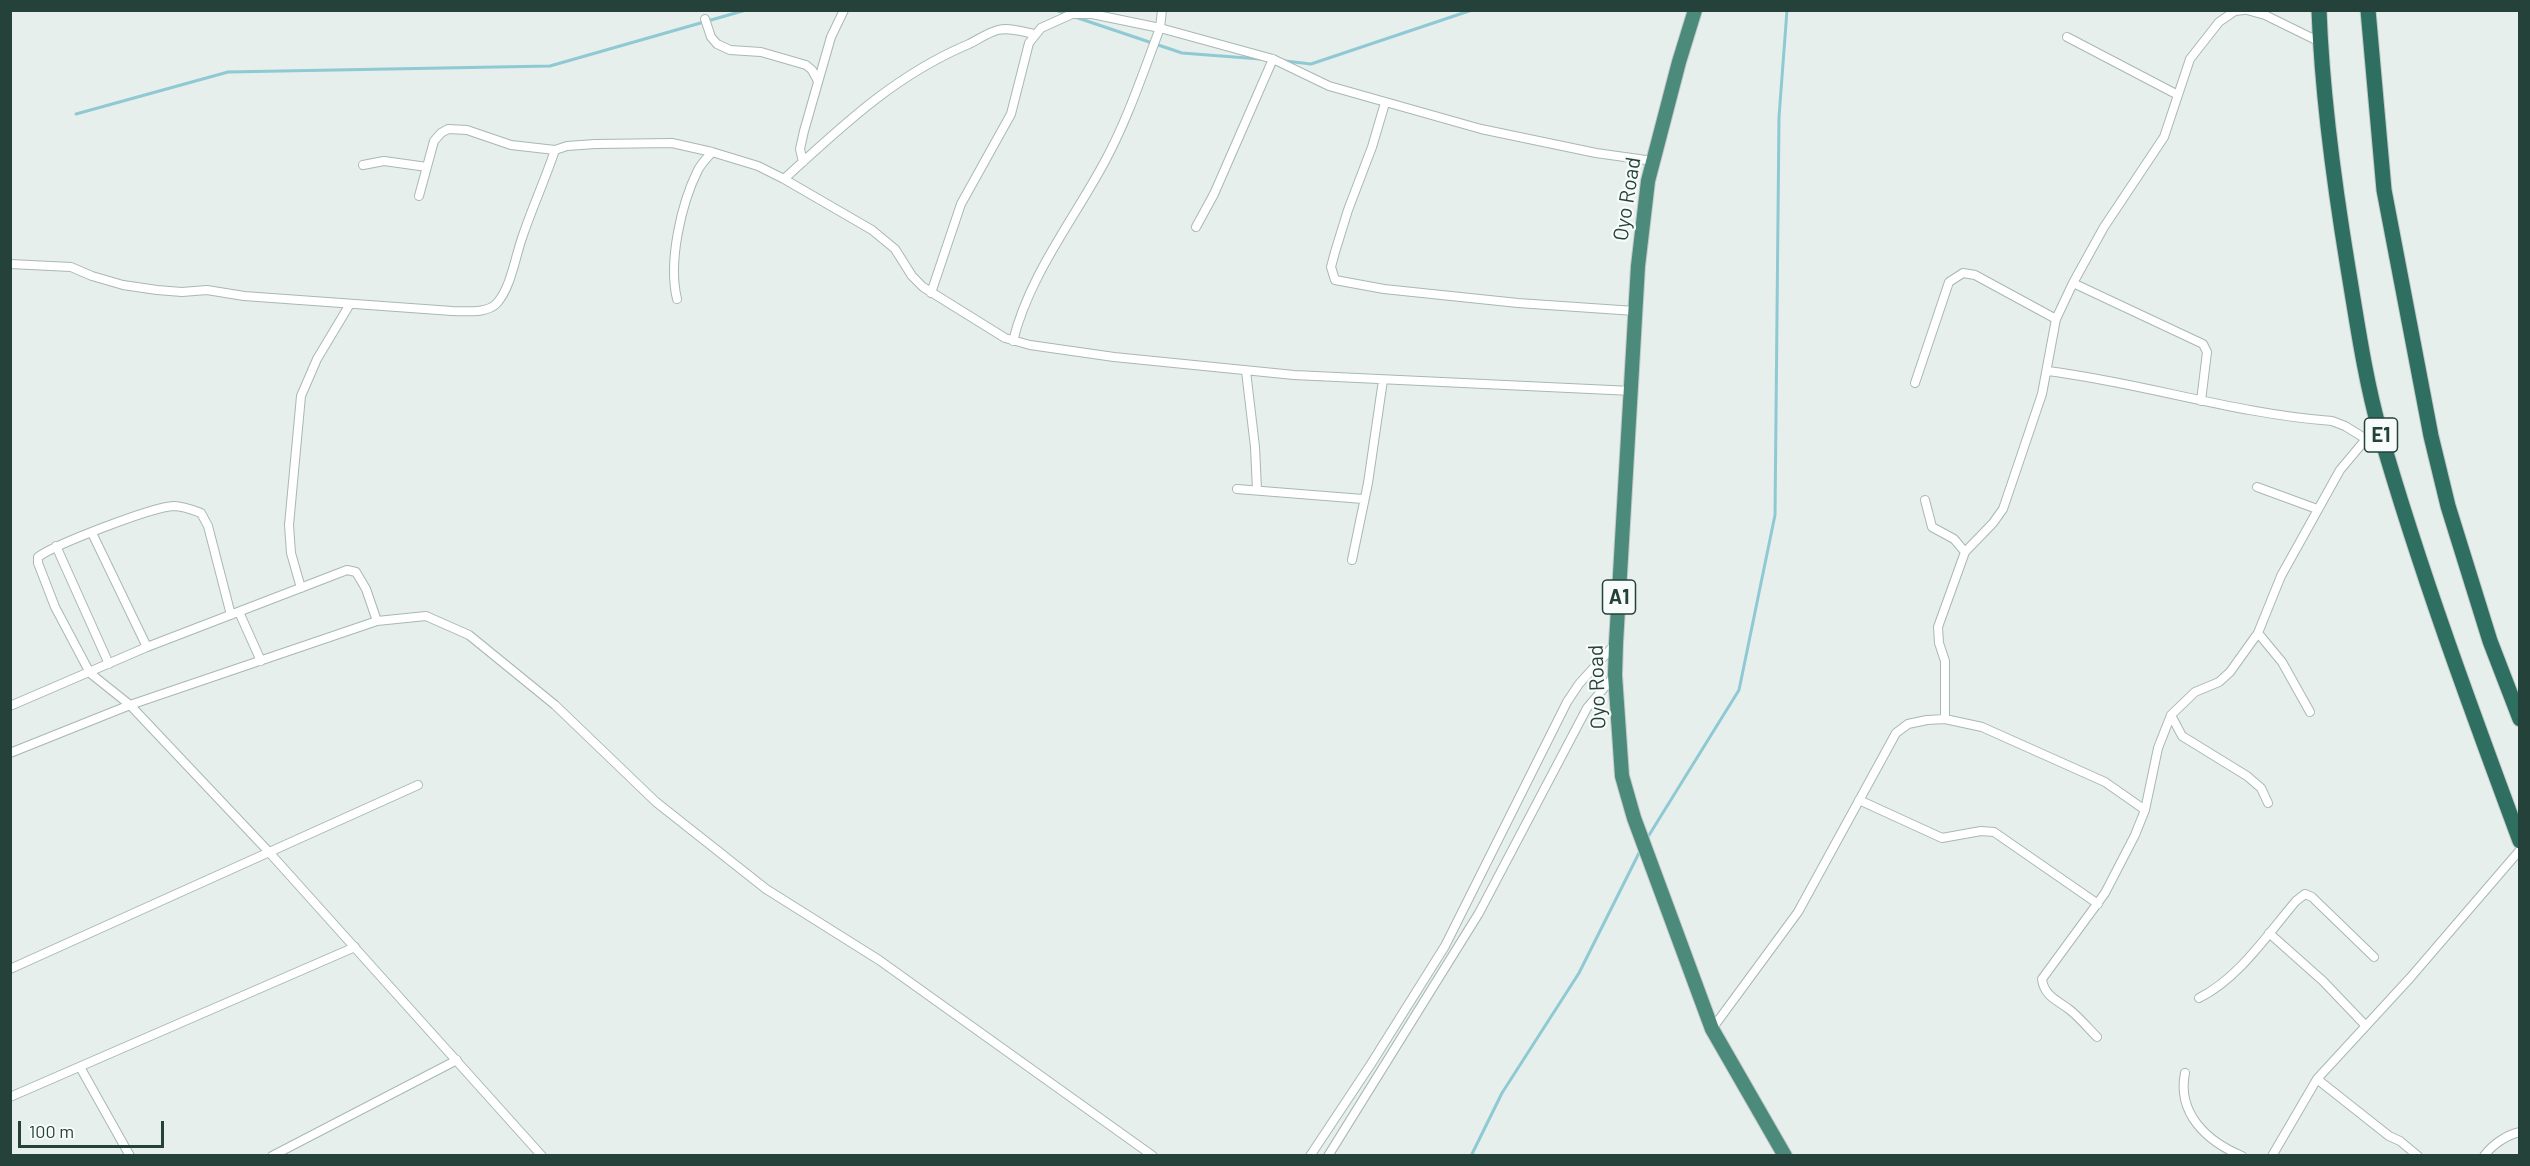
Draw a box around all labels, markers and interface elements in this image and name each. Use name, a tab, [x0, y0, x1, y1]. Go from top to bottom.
street label: Oyo Road	[1608, 155, 1646, 243]
road number: E1	[2364, 418, 2398, 452]
road number: A1	[1602, 580, 1636, 614]
street label: Oyo Road	[1583, 644, 1611, 730]
scale bar	[21, 1109, 166, 1147]
text: 100 m	[29, 1120, 74, 1142]

